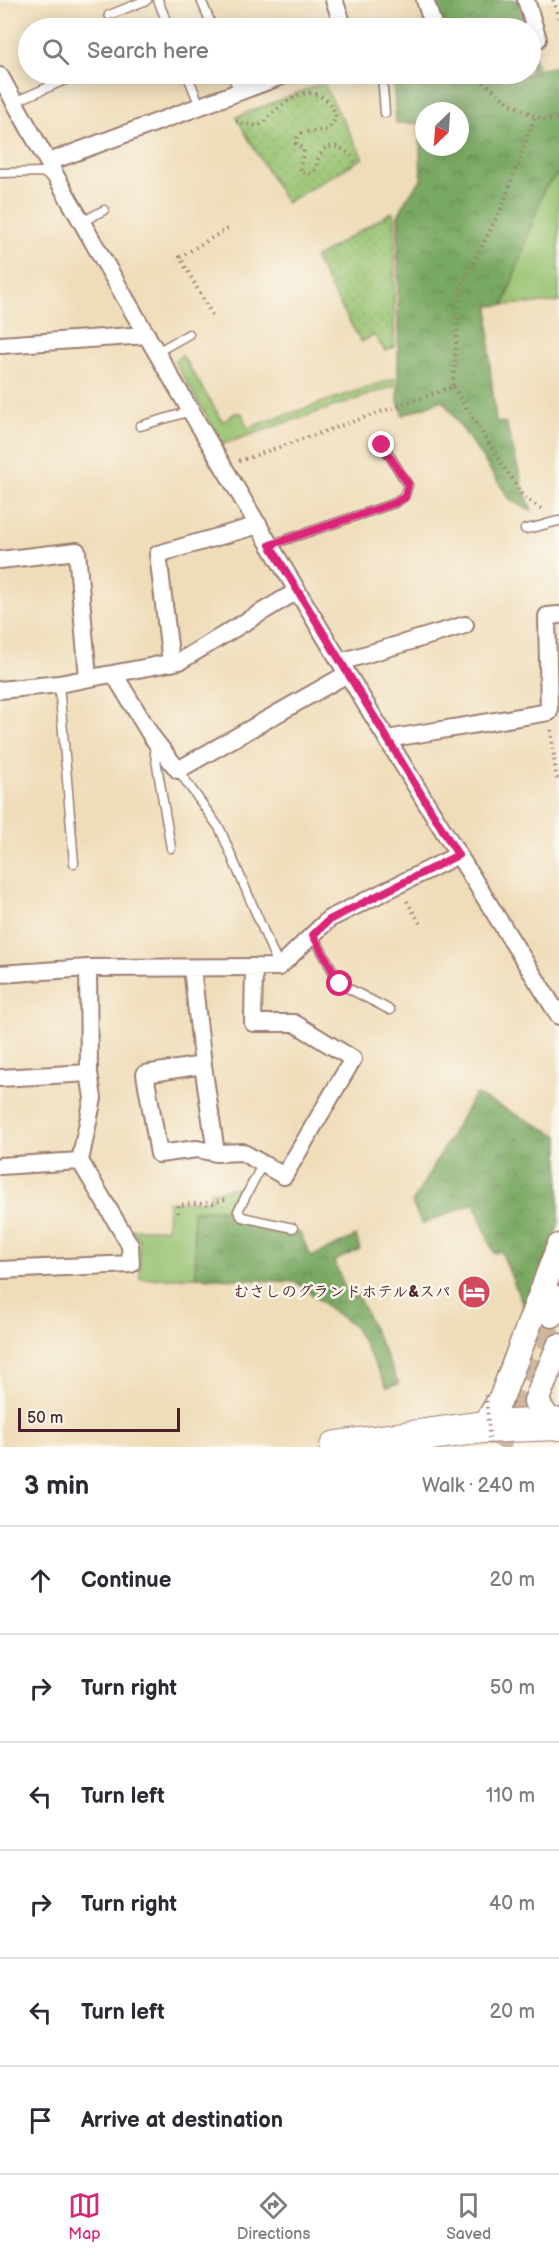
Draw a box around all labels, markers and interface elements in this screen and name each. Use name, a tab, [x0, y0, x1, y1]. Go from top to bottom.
search box	[18, 18, 541, 84]
icon: search	[39, 35, 72, 68]
text: Search here	[87, 38, 209, 65]
north arrow	[415, 102, 469, 156]
route end	[368, 431, 394, 457]
route start	[326, 970, 352, 996]
hotel icon: むさしのグランドホテル&スパ	[456, 1274, 492, 1310]
place label: むさしのグランドホテル&スパ	[233, 1283, 451, 1302]
scale bar	[18, 1405, 180, 1432]
text: 50 m	[27, 1409, 63, 1428]
text: 3 min	[24, 1471, 89, 1502]
text: Walk · 240 m	[422, 1474, 535, 1498]
icon: ahead	[24, 1564, 57, 1597]
text: Continue	[81, 1567, 171, 1594]
text: 20 m	[490, 1568, 535, 1592]
icon: right	[24, 1672, 57, 1705]
text: Turn right	[81, 1675, 177, 1702]
text: 50 m	[490, 1676, 535, 1700]
icon: left	[24, 1780, 57, 1813]
text: Turn left	[81, 1783, 165, 1810]
text: 110 m	[486, 1784, 535, 1808]
icon: right	[24, 1888, 57, 1921]
text: Turn right	[81, 1891, 177, 1918]
text: 40 m	[489, 1892, 535, 1916]
icon: left	[24, 1996, 57, 2029]
text: Turn left	[81, 1999, 165, 2026]
text: 20 m	[490, 2000, 535, 2024]
icon: arrive	[24, 2104, 57, 2137]
text: Arrive at destination	[81, 2107, 283, 2134]
tab: Map	[68, 2189, 101, 2244]
tab: Directions	[237, 2189, 310, 2244]
tab: Saved	[446, 2189, 491, 2244]

